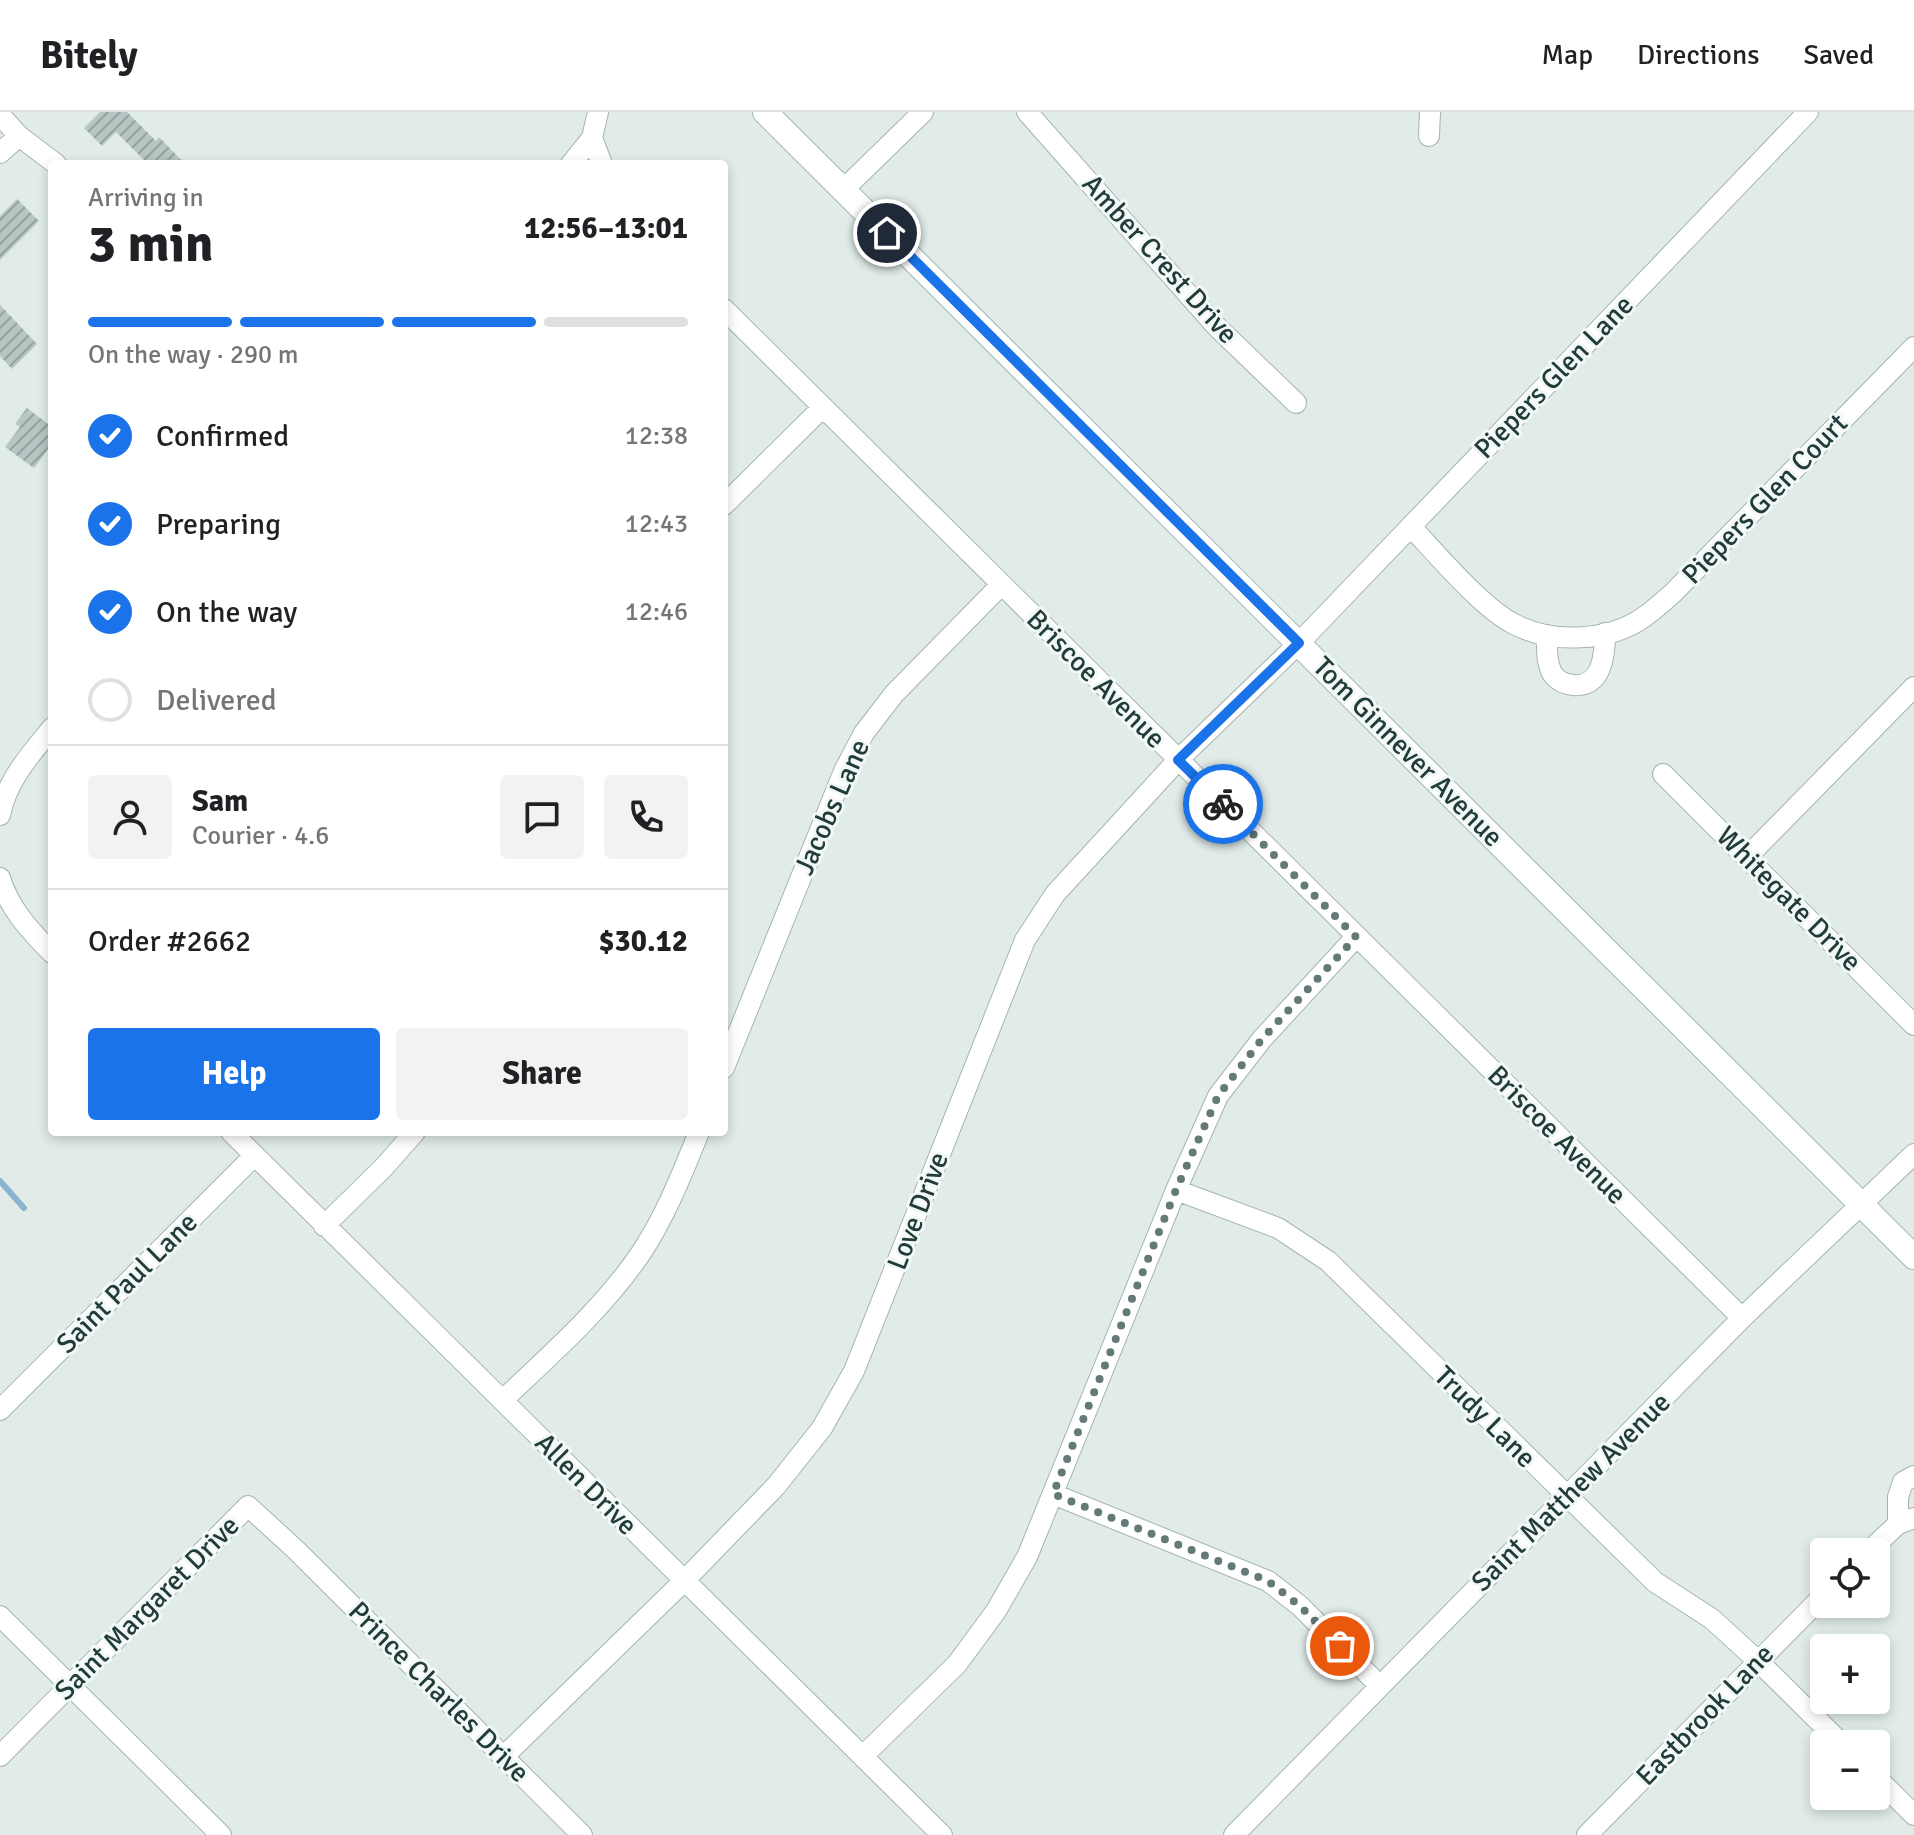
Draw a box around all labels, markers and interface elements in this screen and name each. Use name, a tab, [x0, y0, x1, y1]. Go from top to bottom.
text: Bitely	[40, 32, 138, 79]
text: Map	[1541, 38, 1593, 72]
text: Directions	[1637, 38, 1759, 72]
text: Saved	[1803, 38, 1874, 72]
street label: Amber Crest Drive	[1075, 167, 1245, 351]
text: Arriving in	[88, 182, 204, 214]
pin	[853, 199, 921, 267]
text: 12:56–13:01	[524, 210, 688, 247]
icon: home	[865, 211, 909, 255]
text: 3 min	[88, 212, 214, 276]
street label: Piepers Glen Lane	[1467, 288, 1641, 466]
text: On the way · 290 m	[88, 339, 298, 371]
street label: Piepers Glen Court	[1675, 407, 1855, 591]
icon: check	[88, 414, 132, 458]
text: Confirmed	[156, 418, 289, 455]
text: 12:38	[625, 420, 688, 452]
icon: check	[88, 502, 132, 546]
text: Preparing	[156, 506, 281, 543]
text: 12:43	[625, 508, 688, 540]
icon: check	[88, 590, 132, 634]
text: On the way	[156, 594, 297, 631]
text: 12:46	[625, 596, 688, 628]
street label: Briscoe Avenue	[1019, 602, 1173, 756]
street label: Tom Ginnever Avenue	[1306, 650, 1510, 854]
text: Delivered	[156, 682, 277, 719]
street label: Jacobs Lane	[787, 734, 877, 880]
courier	[1183, 764, 1263, 844]
button: person	[88, 775, 172, 859]
button: chat	[500, 775, 584, 859]
button: phone	[604, 775, 688, 859]
icon: bike	[1201, 782, 1245, 826]
text: Sam	[192, 783, 248, 820]
street label: Whitegate Drive	[1709, 819, 1869, 979]
text: Courier · 4.6	[192, 820, 329, 852]
text: Order #2662	[88, 923, 251, 960]
text: $30.12	[598, 923, 688, 960]
button: Help	[88, 1028, 380, 1120]
button: Share	[396, 1028, 688, 1120]
street label: Briscoe Avenue	[1480, 1058, 1634, 1212]
street label: Love Drive	[880, 1147, 956, 1275]
street label: Saint Paul Lane	[49, 1205, 205, 1361]
street label: Trudy Lane	[1427, 1359, 1543, 1475]
street label: Saint Matthew Avenue	[1464, 1385, 1678, 1599]
street label: Allen Drive	[528, 1426, 644, 1542]
street label: Saint Margaret Drive	[48, 1509, 246, 1707]
map controls	[1810, 1538, 1890, 1810]
button: locate	[1810, 1538, 1890, 1618]
street label: Prince Charles Drive	[341, 1594, 537, 1790]
pin	[1306, 1612, 1374, 1680]
icon: bag	[1318, 1624, 1362, 1668]
button: +	[1810, 1634, 1890, 1714]
street label: Eastbrook Lane	[1629, 1637, 1781, 1793]
button: −	[1810, 1730, 1890, 1810]

